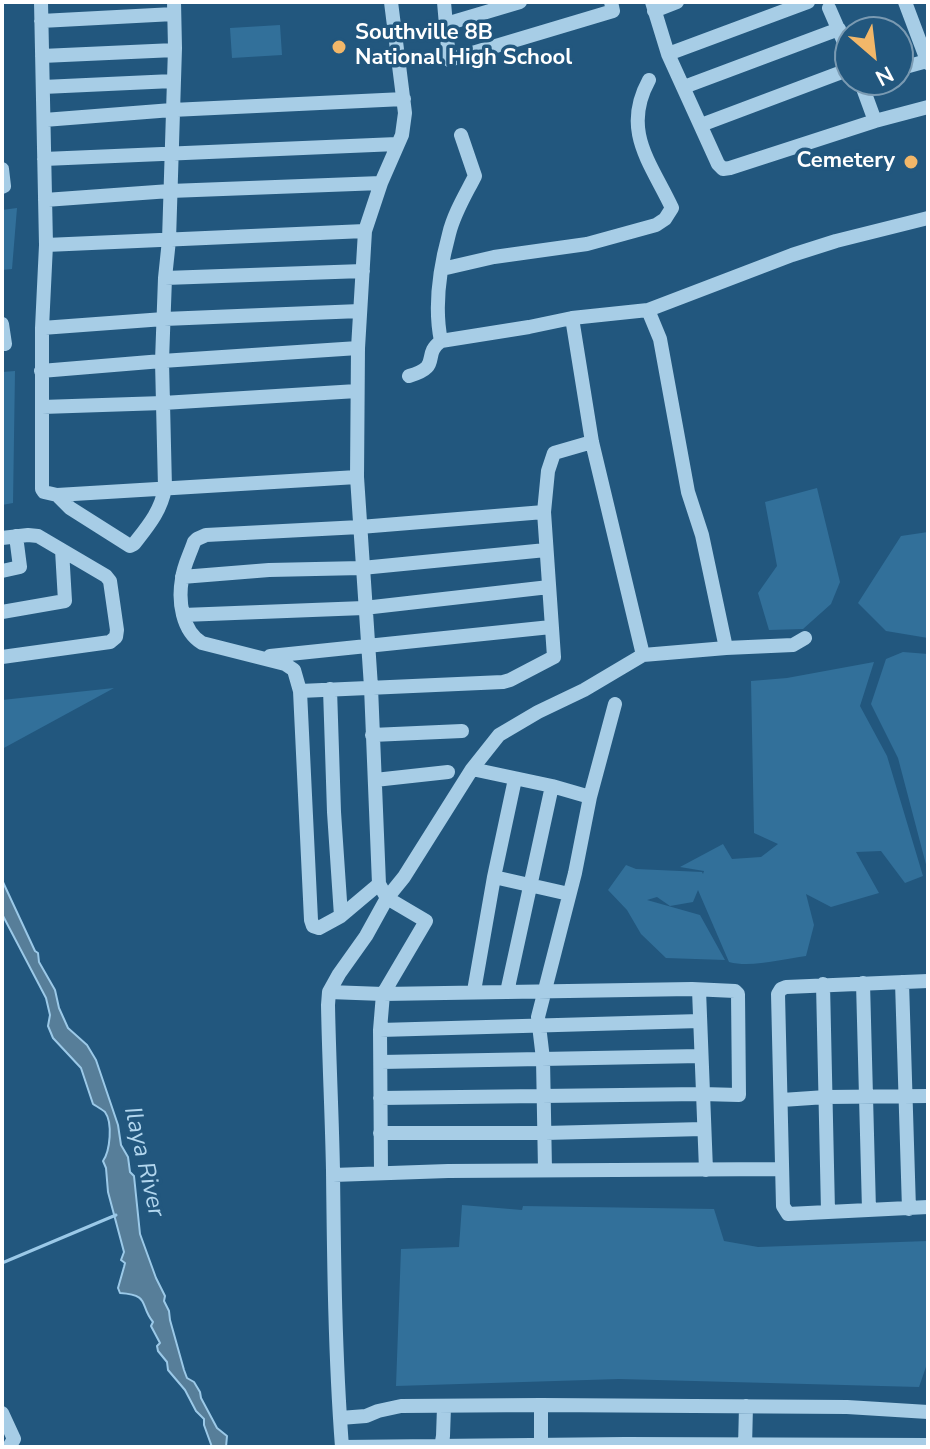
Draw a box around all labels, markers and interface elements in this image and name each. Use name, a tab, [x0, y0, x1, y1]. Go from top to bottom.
north arrow	[834, 16, 914, 96]
place label: Southville 8B National High School	[355, 21, 572, 72]
marker: Southville 8B National High School	[330, 38, 348, 56]
text: N	[870, 58, 899, 93]
place label: Cemetery	[797, 149, 895, 175]
marker: Cemetery	[902, 153, 920, 171]
water label: Ilaya River	[116, 1104, 170, 1220]

